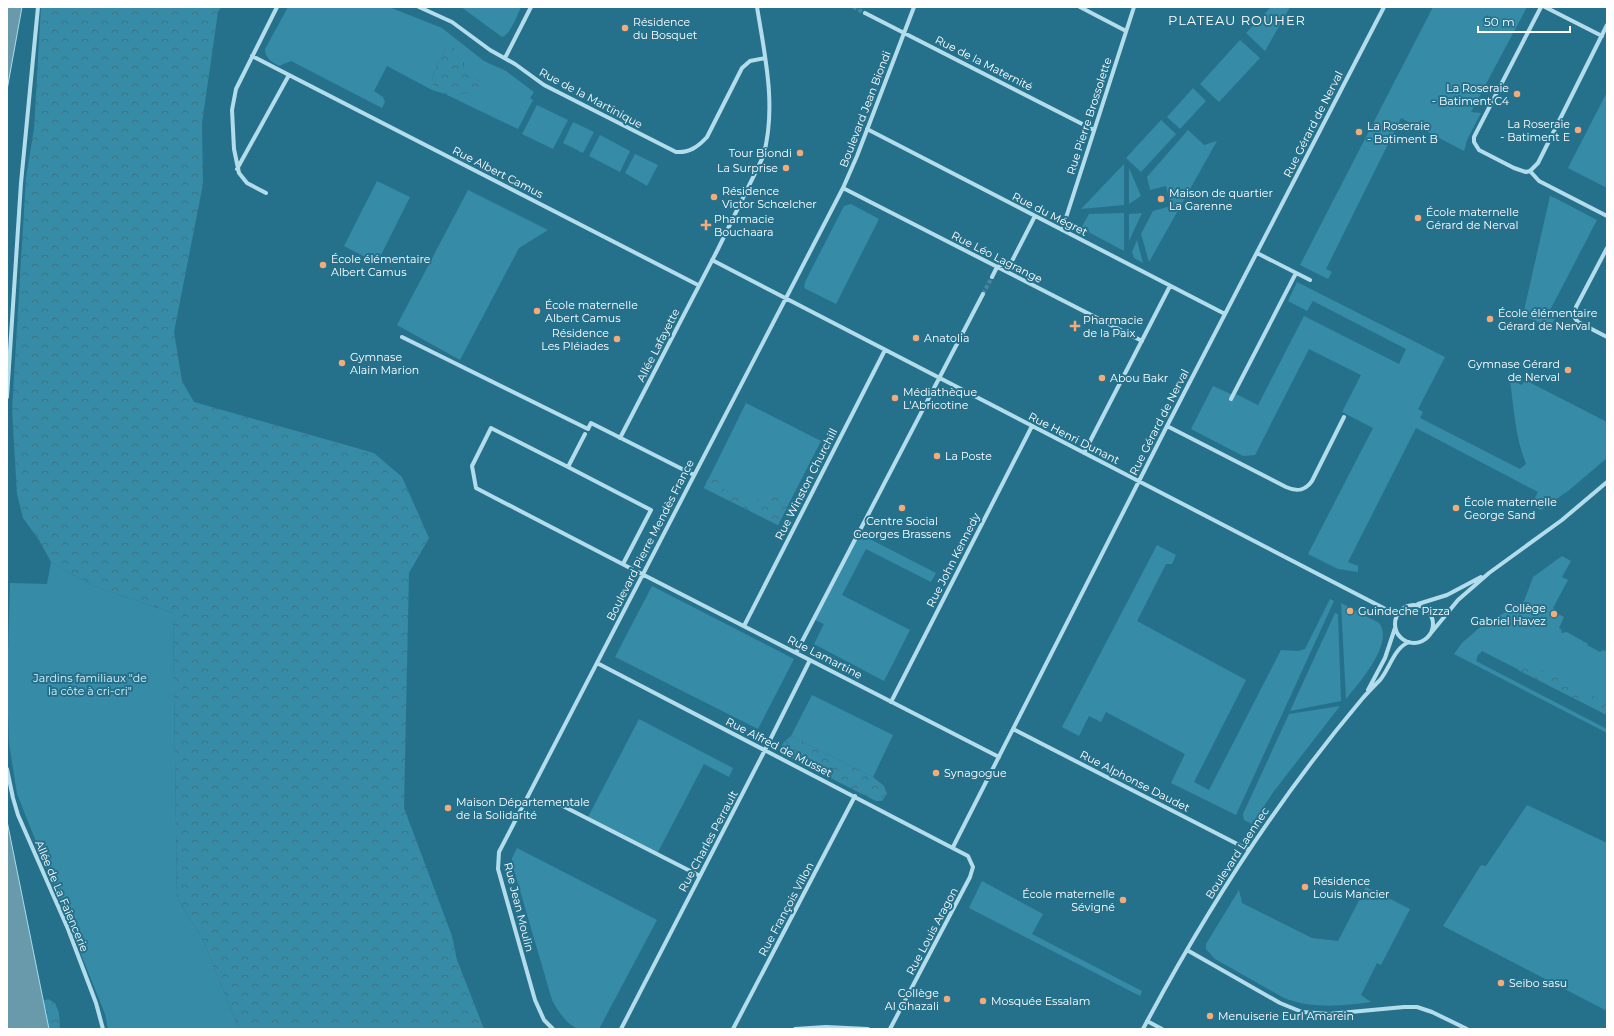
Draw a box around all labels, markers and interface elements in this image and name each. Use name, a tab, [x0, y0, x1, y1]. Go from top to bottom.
scale bar	[1478, 8, 1570, 34]
district label: PLATEAU ROUHER	[1168, 12, 1306, 28]
text: 50 m	[1484, 14, 1515, 29]
place label: Résidence du Bosquet	[633, 15, 698, 42]
marker: Résidence du Bosquet	[620, 23, 630, 33]
street label: Rue de la Maternité	[933, 32, 1035, 94]
street label: Boulevard Jean Biondi	[836, 49, 894, 169]
street label: Rue Pierre Brossolette	[1063, 55, 1115, 176]
street label: Rue de la Martinique	[537, 65, 645, 131]
street label: Rue Gérard de Nerval	[1280, 69, 1346, 179]
place label: La Roseraie - Batiment C4	[1432, 81, 1510, 108]
marker: La Roseraie - Batiment C4	[1512, 89, 1522, 99]
place label: La Roseraie - Batiment E	[1500, 117, 1570, 144]
place label: La Roseraie - Batiment B	[1367, 119, 1438, 146]
marker: La Roseraie - Batiment E	[1573, 125, 1583, 135]
marker: La Roseraie - Batiment B	[1354, 127, 1364, 137]
street label: Rue Albert Camus	[450, 143, 546, 201]
place label: Tour Biondi	[729, 146, 792, 160]
marker: Tour Biondi	[795, 148, 805, 158]
place label: La Surprise	[717, 161, 778, 175]
marker: La Surprise	[781, 163, 791, 173]
place label: Résidence Victor Schœlcher	[722, 184, 817, 211]
place label: Maison de quartier La Garenne	[1169, 186, 1273, 213]
street label: Rue du Mégret	[1010, 189, 1090, 239]
marker: Résidence Victor Schœlcher	[709, 192, 719, 202]
marker: Maison de quartier La Garenne	[1156, 194, 1166, 204]
place label: École maternelle Gérard de Nerval	[1426, 205, 1519, 232]
place label: Pharmacie Bouchaara	[714, 212, 774, 239]
marker: École maternelle Gérard de Nerval	[1413, 213, 1423, 223]
marker: Pharmacie Bouchaara	[701, 220, 711, 230]
street label: Rue Léo Lagrange	[949, 228, 1045, 286]
place label: École élémentaire Albert Camus	[331, 252, 431, 279]
marker: École élémentaire Albert Camus	[318, 260, 328, 270]
place label: École maternelle Albert Camus	[545, 298, 638, 325]
marker: École maternelle Albert Camus	[532, 306, 542, 316]
street label: Allée Lafayette	[633, 306, 683, 384]
place label: École élémentaire Gérard de Nerval	[1498, 306, 1598, 333]
place label: Pharmacie de la Paix	[1083, 313, 1143, 340]
marker: École élémentaire Gérard de Nerval	[1485, 314, 1495, 324]
marker: Pharmacie de la Paix	[1070, 321, 1080, 331]
place label: Résidence Les Pléiades	[541, 326, 610, 353]
place label: Anatolia	[924, 331, 969, 345]
marker: Anatolia	[911, 333, 921, 343]
marker: Résidence Les Pléiades	[612, 334, 622, 344]
place label: Gymnase Alain Marion	[350, 350, 419, 377]
place label: Gymnase Gérard de Nerval	[1468, 357, 1560, 384]
marker: Gymnase Alain Marion	[337, 358, 347, 368]
marker: Gymnase Gérard de Nerval	[1563, 365, 1573, 375]
street label: Rue Gérard de Nerval	[1126, 367, 1192, 477]
place label: Abou Bakr	[1110, 371, 1168, 385]
marker: Abou Bakr	[1097, 373, 1107, 383]
place label: Médiathèque L'Abricotine	[903, 385, 977, 412]
marker: Médiathèque L'Abricotine	[890, 393, 900, 403]
street label: Rue Henri Dunant	[1026, 409, 1122, 467]
street label: Rue Winston Churchill	[772, 426, 840, 542]
place label: La Poste	[945, 449, 992, 463]
marker: La Poste	[932, 451, 942, 461]
street label: Boulevard Pierre Mendès France	[603, 457, 697, 623]
place label: École maternelle George Sand	[1464, 495, 1557, 522]
marker: Centre Social Georges Brassens	[897, 503, 907, 513]
marker: École maternelle George Sand	[1451, 503, 1461, 513]
street label: Rue John Kennedy	[923, 510, 983, 610]
place label: Centre Social Georges Brassens	[853, 514, 951, 541]
place label: Collège Gabriel Havez	[1470, 601, 1546, 628]
place label: Guindeche Pizza	[1358, 604, 1450, 618]
marker: Guindeche Pizza	[1345, 606, 1355, 616]
marker: Collège Gabriel Havez	[1549, 609, 1559, 619]
street label: Rue Lamartine	[785, 632, 865, 682]
park label: Jardins familiaux "de la côte à cri-cri"	[32, 671, 147, 698]
street label: Rue Alfred de Musset	[724, 714, 835, 780]
street label: Rue Alphonse Daudet	[1078, 747, 1193, 815]
place label: Synagogue	[944, 766, 1007, 780]
marker: Synagogue	[931, 768, 941, 778]
street label: Rue Charles Perrault	[675, 788, 741, 894]
place label: Maison Départementale de la Solidarité	[456, 795, 590, 822]
marker: Maison Départementale de la Solidarité	[443, 803, 453, 813]
street label: Boulevard Laennec	[1202, 805, 1272, 901]
street label: Allée de La Faïencerie	[32, 838, 92, 954]
street label: Rue François Villon	[755, 860, 817, 958]
street label: Rue Jean Moulin	[501, 861, 537, 953]
place label: Résidence Louis Mancier	[1313, 874, 1389, 901]
marker: Résidence Louis Mancier	[1300, 882, 1310, 892]
street label: Rue Louis Aragon	[903, 885, 961, 977]
place label: École maternelle Sévigné	[1022, 887, 1115, 914]
marker: École maternelle Sévigné	[1118, 895, 1128, 905]
place label: Seibo sasu	[1509, 976, 1567, 990]
marker: Seibo sasu	[1496, 978, 1506, 988]
place label: Collège Al Ghazali	[885, 986, 939, 1013]
marker: Collège Al Ghazali	[942, 994, 952, 1004]
place label: Mosquée Essalam	[991, 994, 1090, 1008]
marker: Mosquée Essalam	[978, 996, 988, 1006]
place label: Menuiserie Eurl Amarein	[1218, 1009, 1354, 1023]
marker: Menuiserie Eurl Amarein	[1205, 1011, 1215, 1021]

